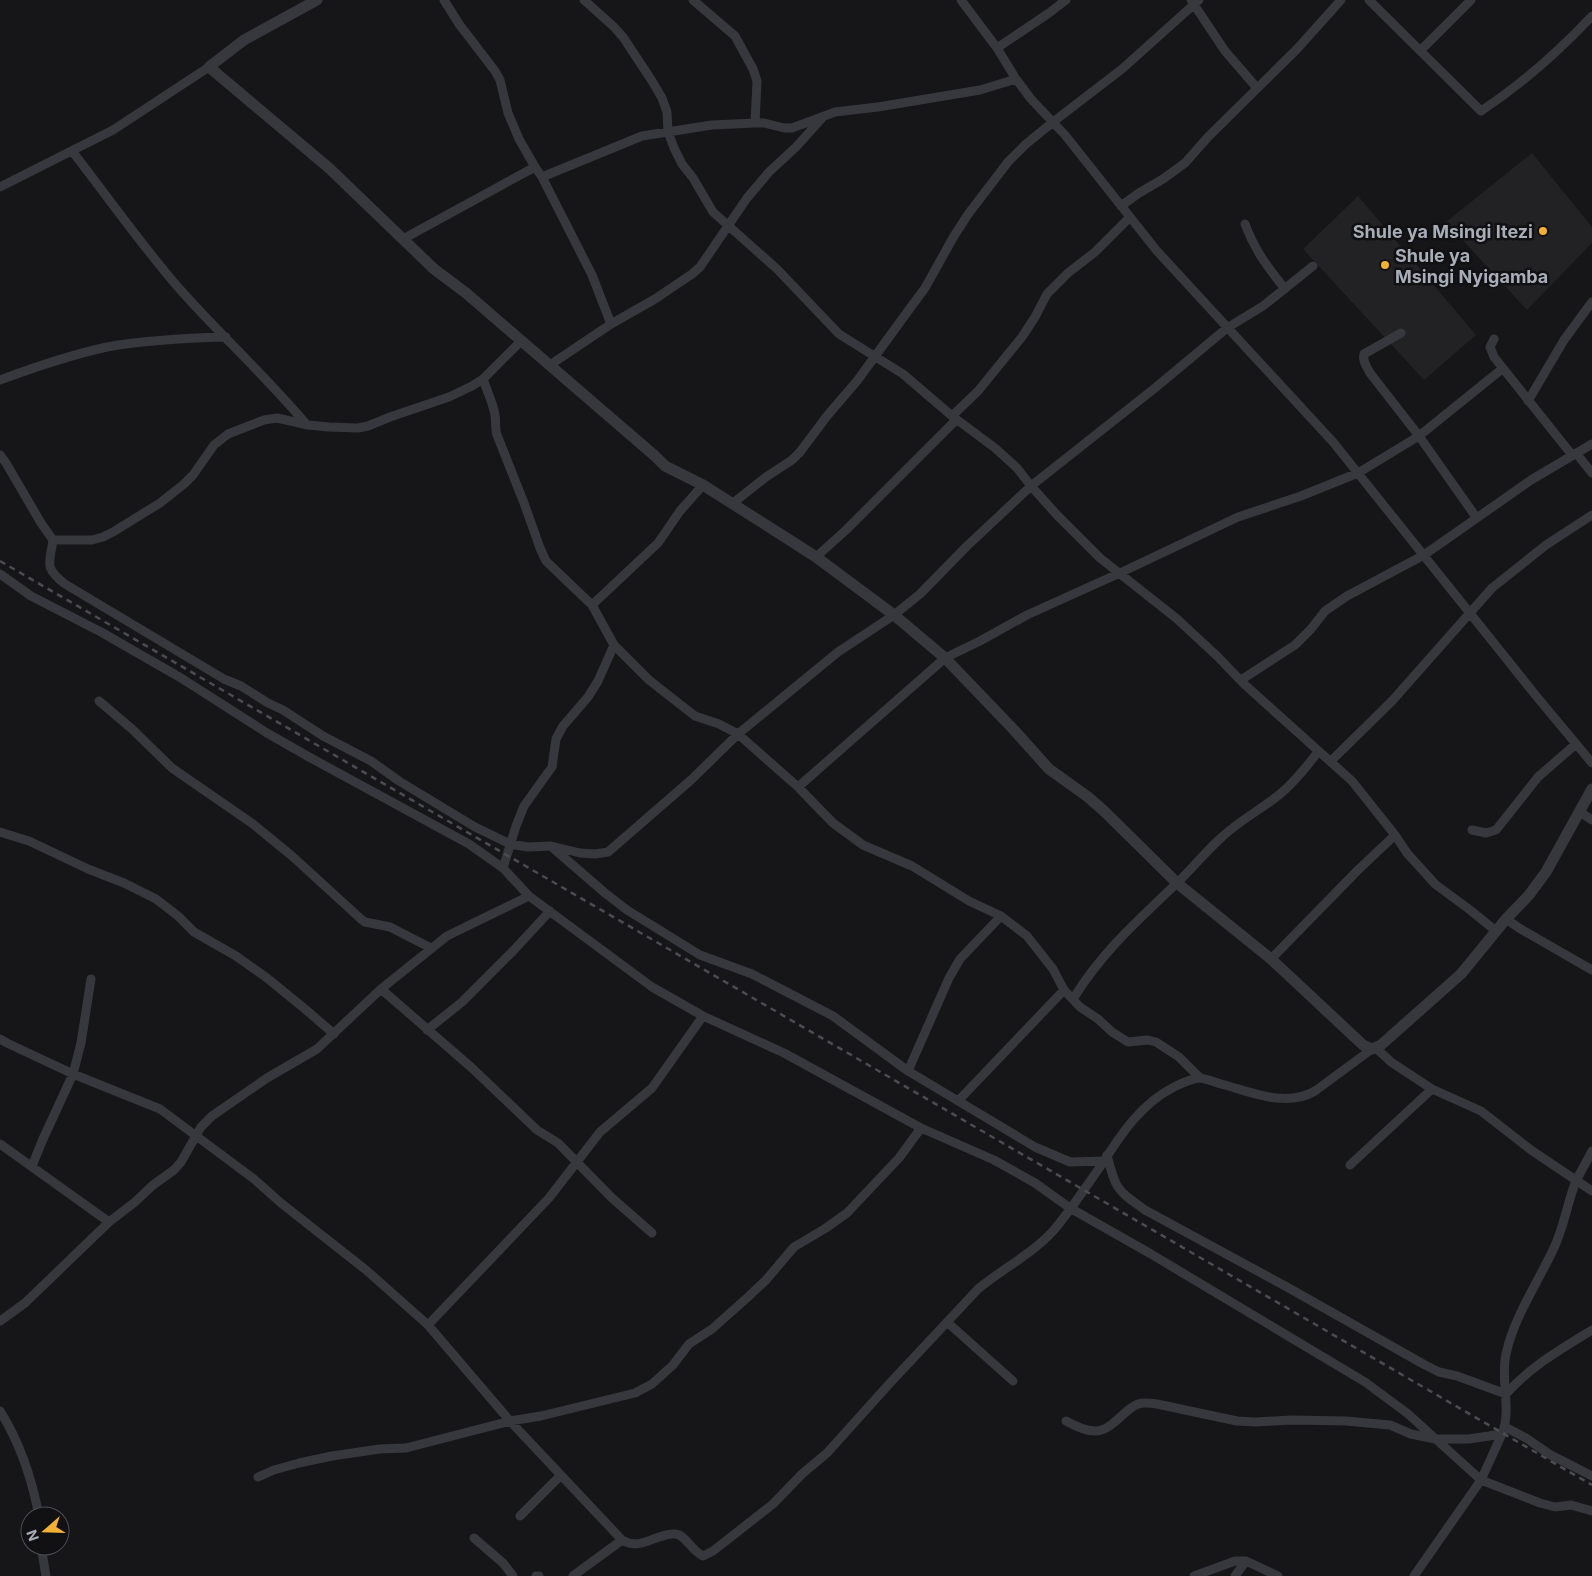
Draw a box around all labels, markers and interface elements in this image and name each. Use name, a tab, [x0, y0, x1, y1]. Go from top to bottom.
place label: Shule ya Msingi Itezi	[1353, 221, 1533, 242]
marker: Shule ya Msingi Itezi	[1537, 225, 1549, 237]
place label: Shule ya Msingi Nyigamba	[1395, 245, 1548, 287]
marker: Shule ya Msingi Nyigamba	[1379, 259, 1391, 271]
north arrow	[20, 1506, 70, 1556]
text: N	[23, 1528, 42, 1544]

